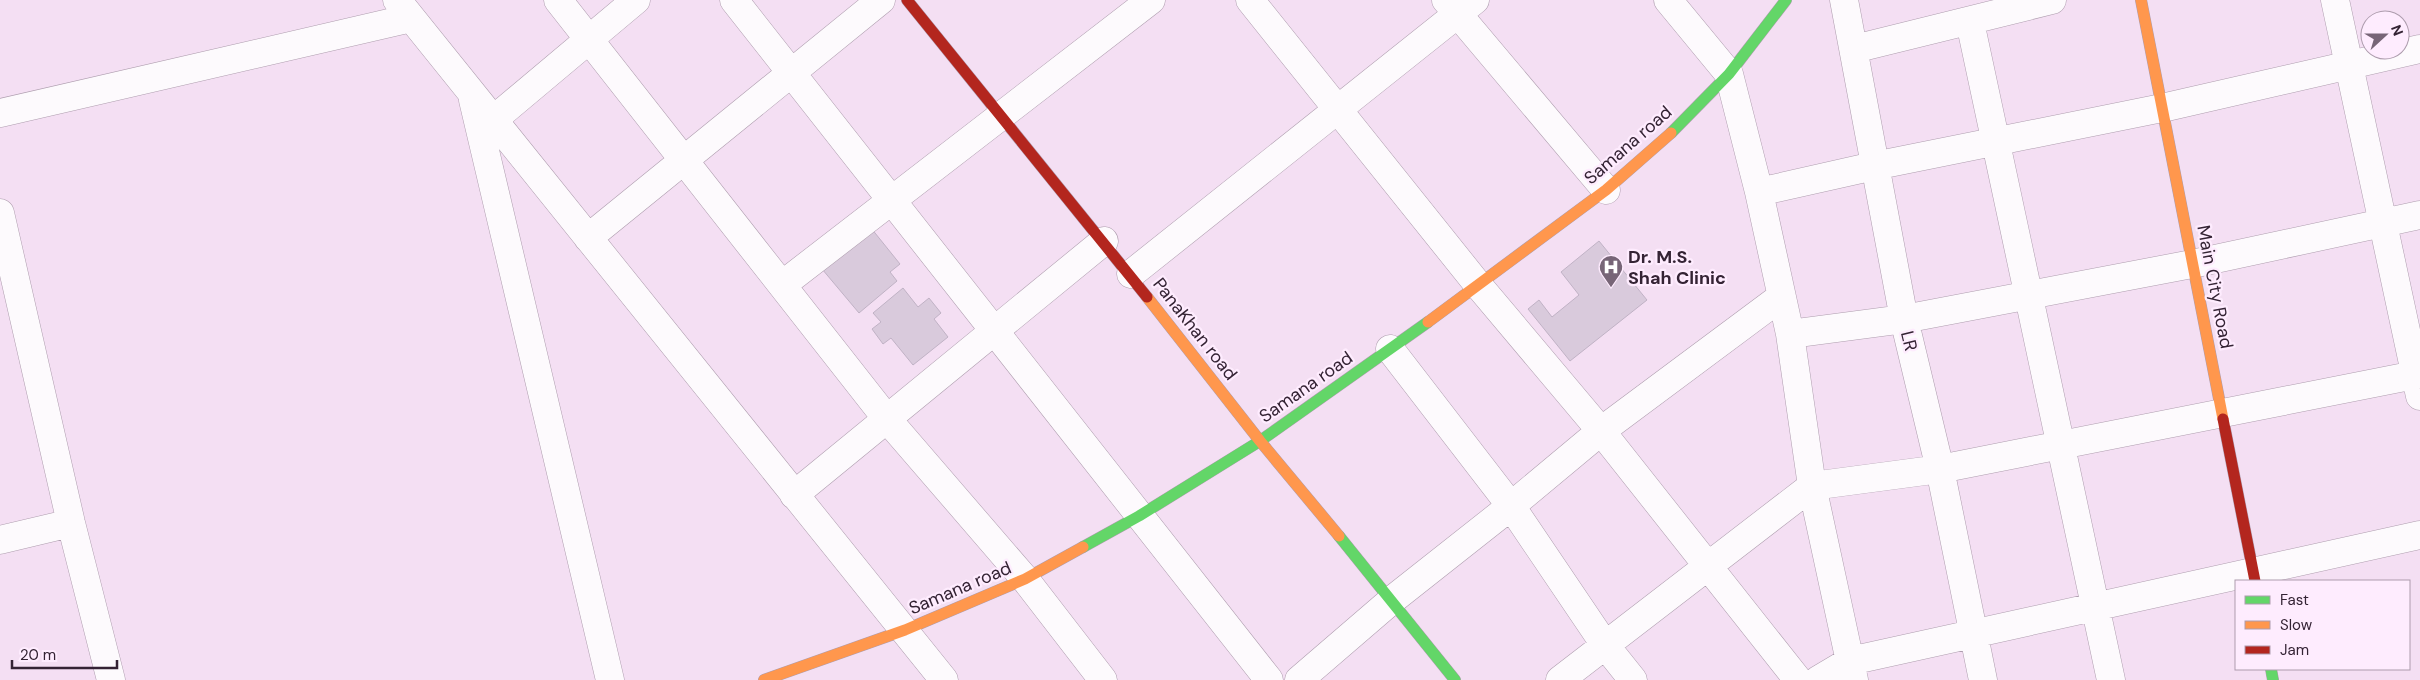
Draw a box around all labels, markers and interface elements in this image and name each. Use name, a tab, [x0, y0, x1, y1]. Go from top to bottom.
north arrow	[2360, 10, 2410, 60]
text: N	[2387, 22, 2407, 38]
street label: Samana road	[1579, 100, 1677, 190]
street label: Main City Road	[2191, 223, 2239, 351]
place label: Dr. M.S. Shah Clinic	[1628, 245, 1726, 290]
hospital icon: Dr. M.S. Shah Clinic	[1598, 254, 1624, 288]
street label: PanaKhan road	[1147, 273, 1243, 385]
street label: LR	[1895, 328, 1923, 354]
street label: Samana road	[1254, 346, 1358, 428]
street label: Samana road	[905, 556, 1015, 620]
legend	[2235, 580, 2410, 670]
text: Fast	[2280, 590, 2309, 610]
text: Slow	[2280, 615, 2313, 635]
scale bar	[12, 638, 118, 670]
text: Jam	[2280, 640, 2309, 660]
text: 20 m	[20, 645, 56, 665]

